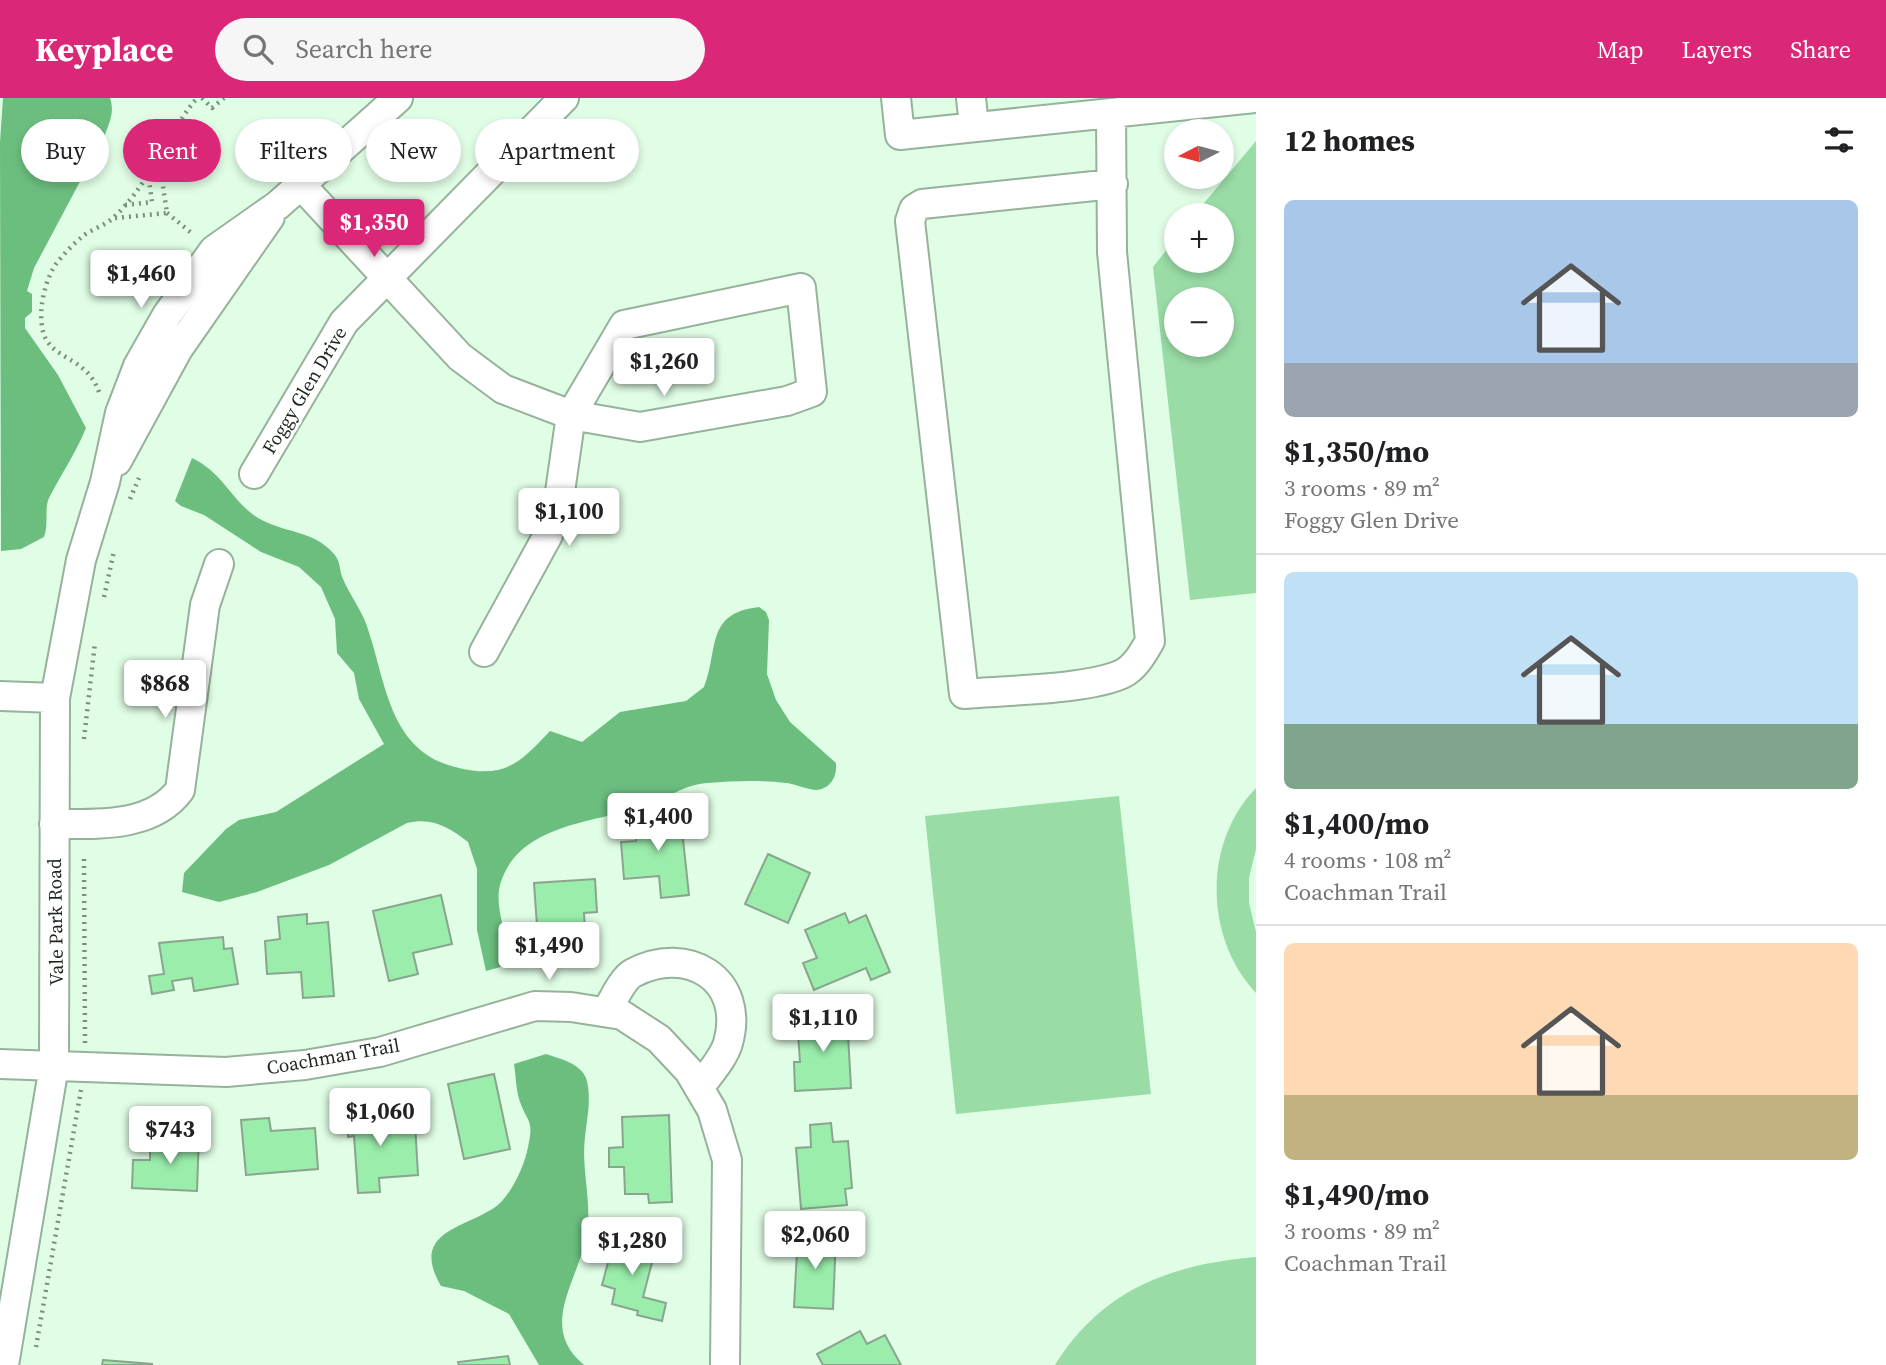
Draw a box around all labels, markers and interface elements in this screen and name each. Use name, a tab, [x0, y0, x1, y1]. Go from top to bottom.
search box	[215, 18, 705, 81]
text: Keyplace	[35, 27, 173, 72]
icon: search	[239, 30, 277, 68]
text: Search here	[295, 31, 433, 67]
text: Map	[1597, 33, 1644, 66]
text: Layers	[1682, 33, 1752, 66]
text: Share	[1790, 33, 1851, 66]
chip: Buy	[21, 119, 109, 182]
chip: Rent	[123, 119, 221, 182]
chip: Filters	[235, 119, 352, 182]
chip: New	[366, 119, 461, 182]
chip: Apartment	[475, 119, 639, 182]
north arrow	[1164, 119, 1234, 189]
map controls	[1164, 119, 1234, 357]
text: 12 homes	[1284, 120, 1415, 161]
icon: filters	[1820, 121, 1858, 159]
pin: $1,350	[317, 200, 431, 259]
button: +	[1164, 203, 1234, 273]
text: $1,350	[339, 206, 409, 238]
icon: home	[1508, 245, 1634, 371]
pin: $1,460	[84, 250, 198, 310]
text: $1,460	[106, 257, 176, 289]
button: −	[1164, 287, 1234, 357]
street label: Foggy Glen Drive	[256, 321, 352, 459]
pin: $1,260	[607, 338, 721, 398]
text: $1,260	[629, 345, 699, 377]
text: $1,350/mo	[1284, 431, 1429, 472]
text: 3 rooms · 89 m²	[1284, 472, 1440, 504]
pin: $1,100	[512, 489, 626, 548]
text: $1,100	[534, 495, 604, 527]
text: Foggy Glen Drive	[1284, 504, 1459, 536]
icon: home	[1508, 617, 1634, 743]
pin: $868	[124, 660, 206, 720]
text: $868	[140, 667, 190, 699]
pin: $1,400	[601, 794, 715, 853]
text: $1,400	[623, 800, 693, 832]
text: $1,400/mo	[1284, 803, 1429, 844]
text: 4 rooms · 108 m²	[1284, 844, 1451, 876]
street label: Vale Park Road	[41, 858, 69, 986]
text: Coachman Trail	[1284, 876, 1447, 908]
pin: $1,490	[492, 922, 606, 982]
text: $1,490	[514, 929, 584, 961]
icon: home	[1508, 988, 1634, 1114]
pin: $1,110	[766, 995, 880, 1054]
text: $1,110	[788, 1001, 858, 1033]
street label: Coachman Trail	[264, 1031, 402, 1080]
pin: $1,060	[323, 1088, 437, 1148]
text: $1,060	[345, 1095, 415, 1127]
pin: $743	[129, 1107, 211, 1166]
text: $743	[145, 1113, 195, 1145]
text: $1,490/mo	[1284, 1174, 1429, 1215]
pin: $2,060	[758, 1212, 872, 1271]
text: 3 rooms · 89 m²	[1284, 1215, 1440, 1247]
pin: $1,280	[575, 1218, 689, 1277]
text: $2,060	[780, 1218, 850, 1250]
text: $1,280	[597, 1224, 667, 1256]
text: Coachman Trail	[1284, 1247, 1447, 1279]

